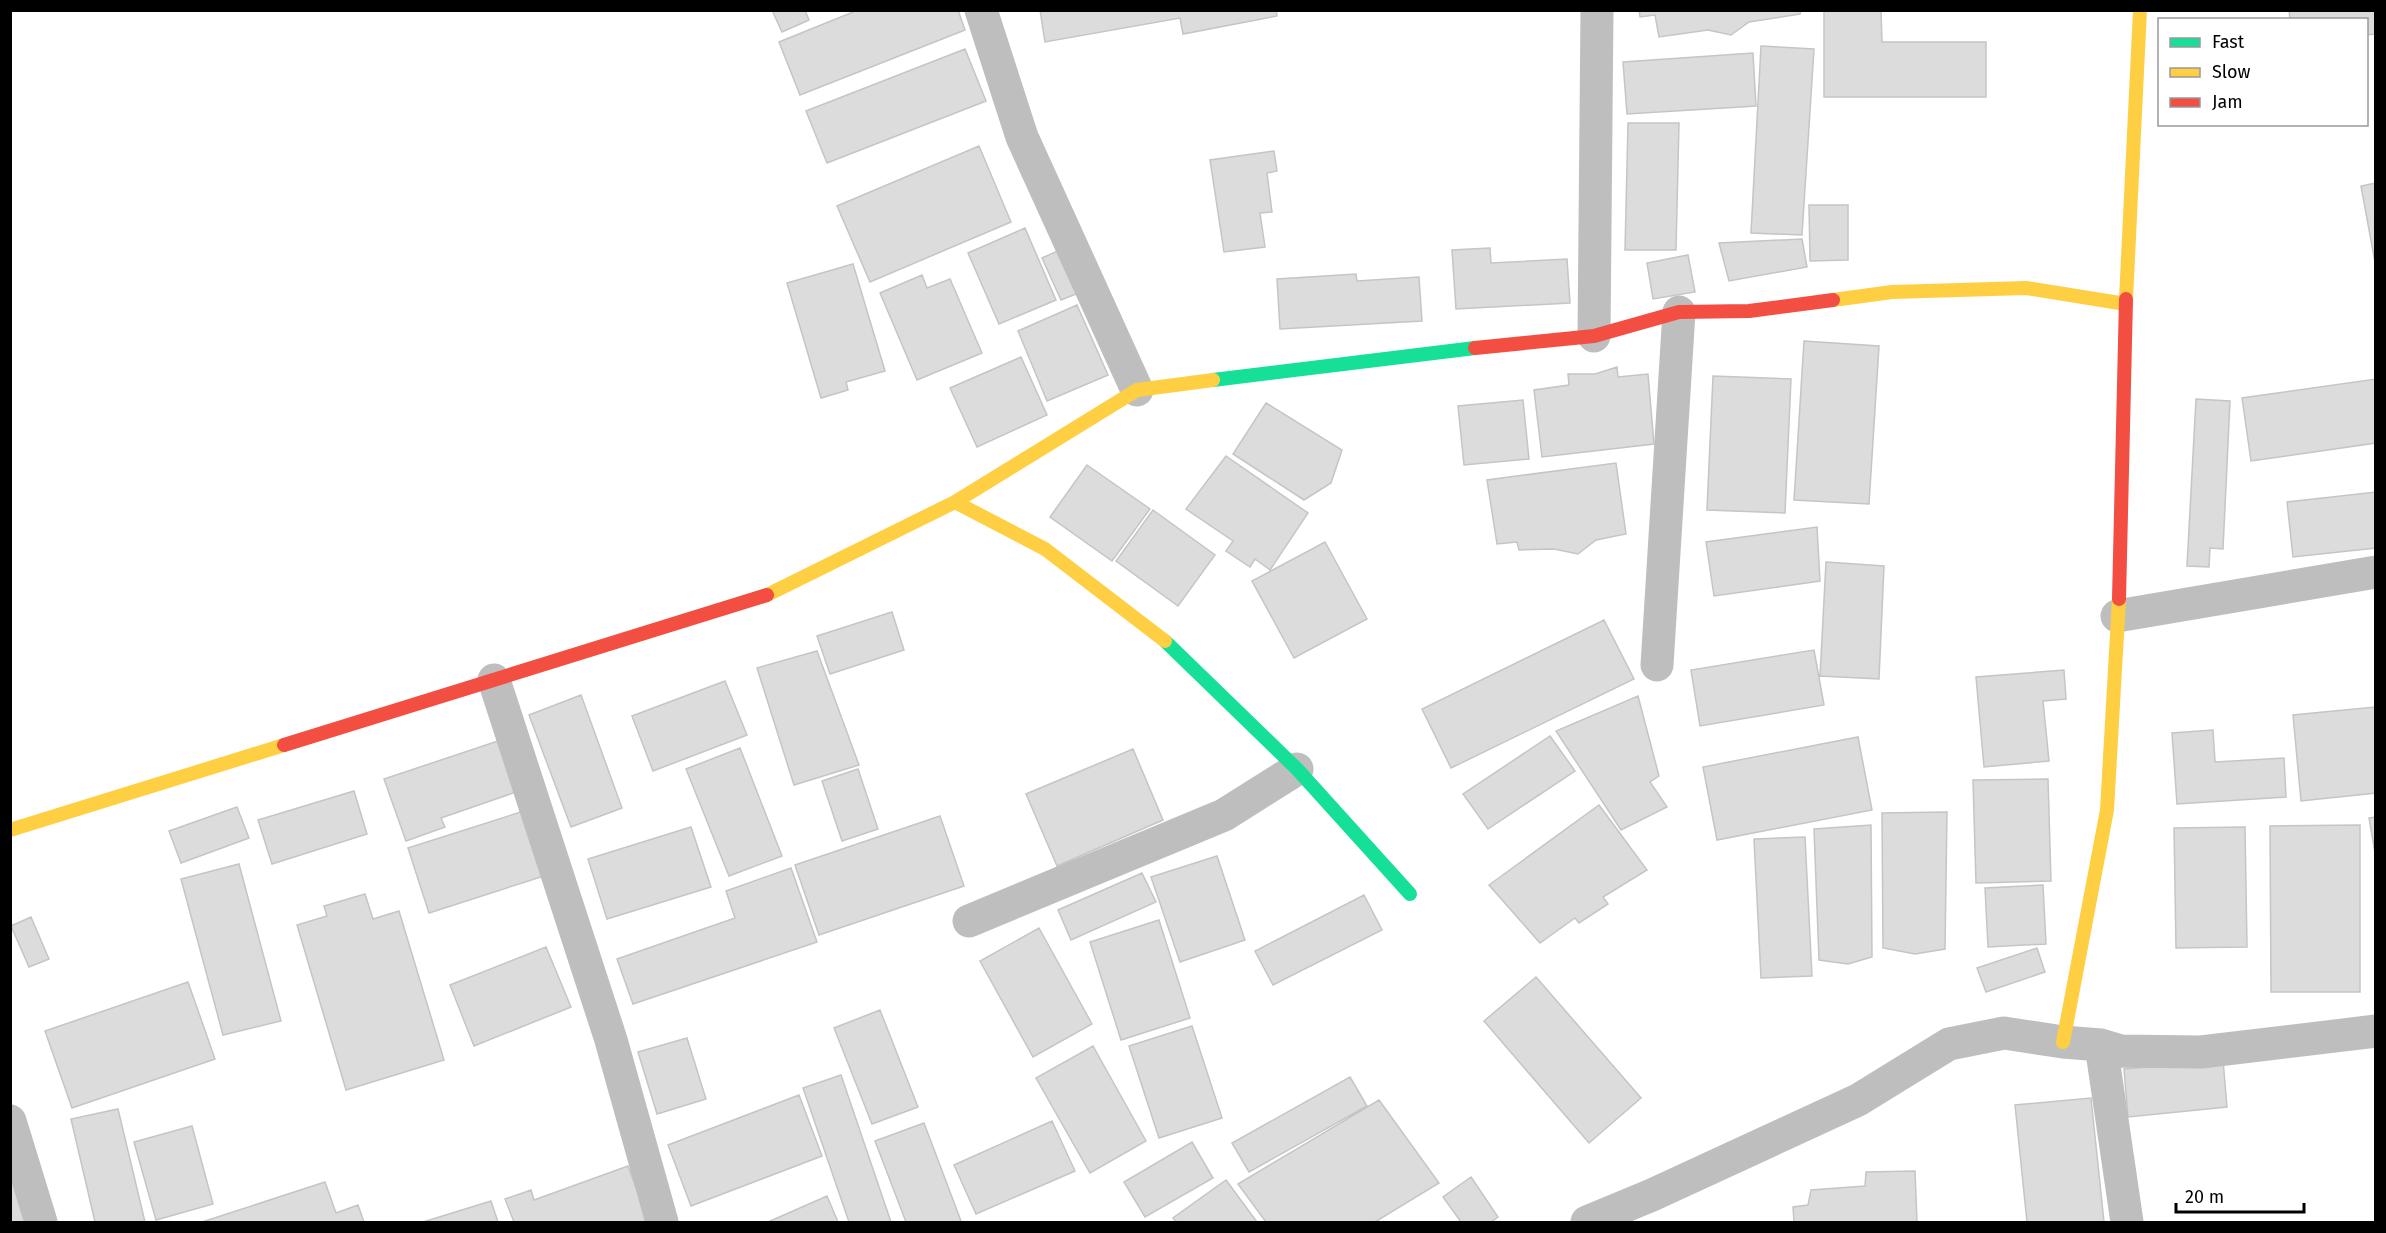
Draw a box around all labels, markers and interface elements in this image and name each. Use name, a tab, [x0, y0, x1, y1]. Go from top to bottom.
legend	[2158, 18, 2368, 126]
text: Fast	[2212, 31, 2245, 53]
text: Slow	[2212, 61, 2251, 83]
text: Jam	[2212, 91, 2243, 113]
scale bar	[2176, 1176, 2304, 1214]
text: 20 m	[2185, 1186, 2224, 1208]

